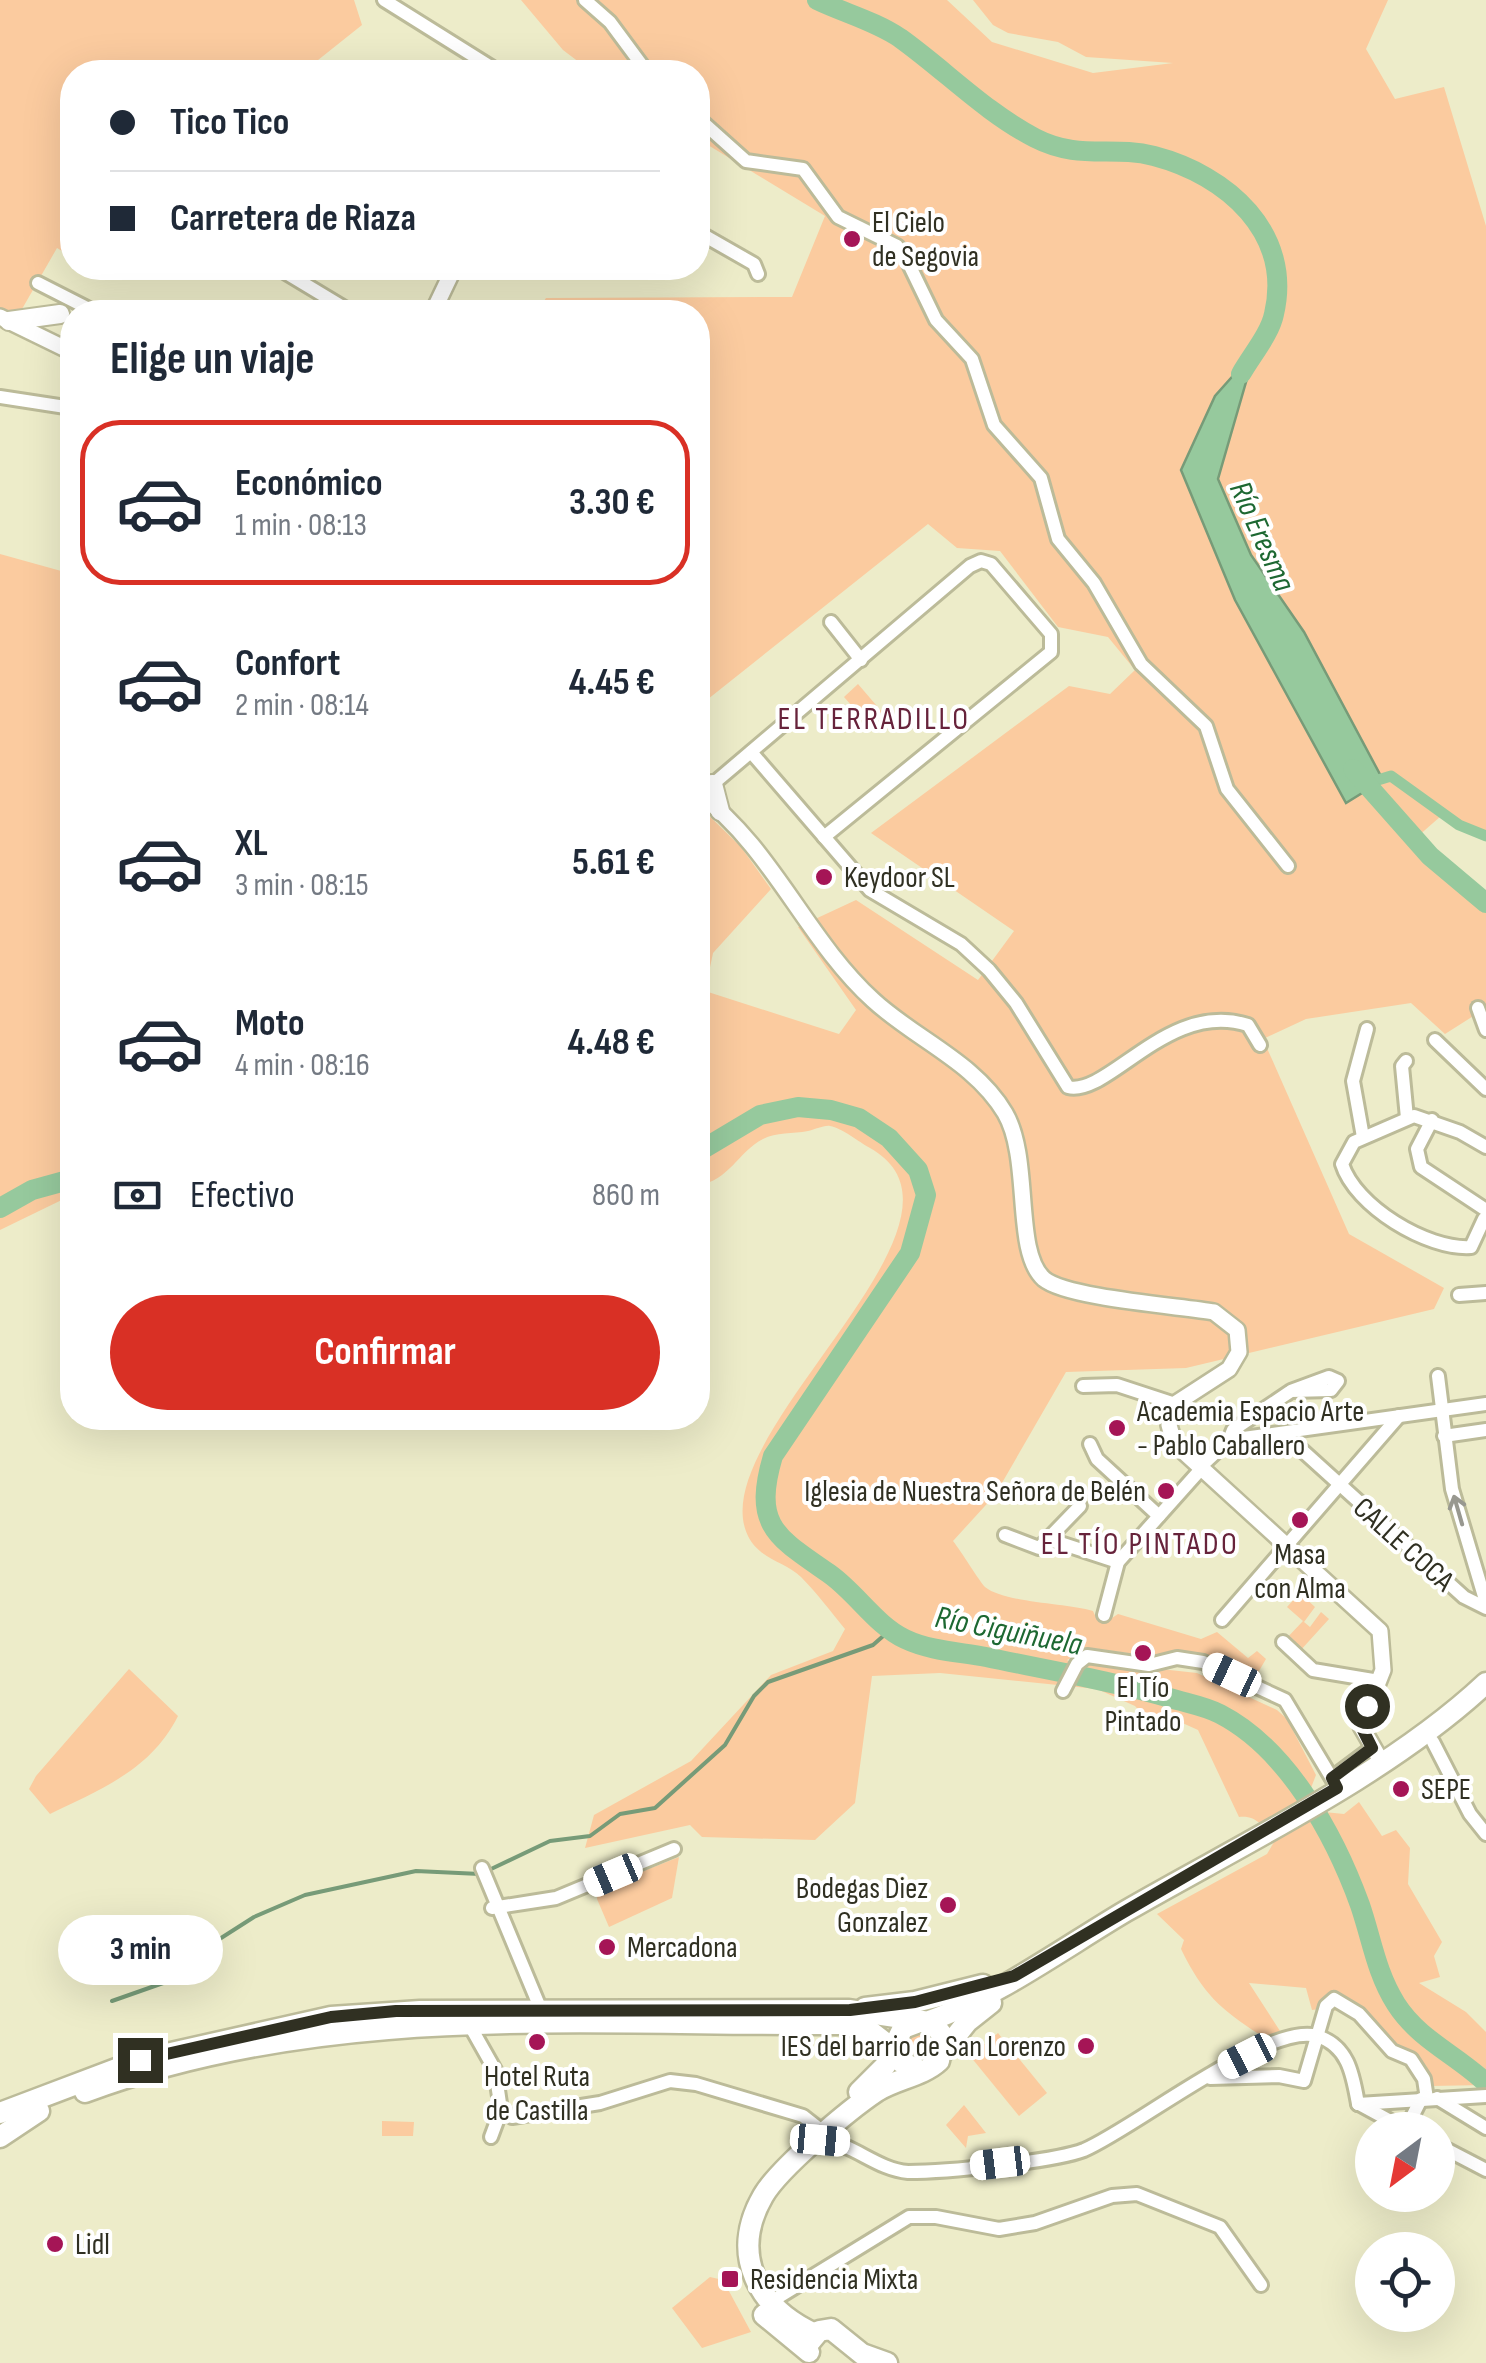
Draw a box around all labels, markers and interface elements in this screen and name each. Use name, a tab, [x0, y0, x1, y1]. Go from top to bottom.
text: Tico Tico	[170, 100, 289, 145]
text: Carretera de Riaza	[170, 196, 416, 241]
place label: El Cielo de Segovia	[872, 205, 979, 275]
marker: El Cielo de Segovia	[841, 228, 863, 250]
text: Elige un viaje	[110, 332, 315, 387]
icon: car	[115, 458, 205, 548]
text: Económico	[235, 461, 383, 506]
water label: Río Eresma	[1220, 475, 1303, 598]
text: 3.30 €	[569, 480, 655, 525]
text: 1 min · 08:13	[235, 506, 367, 545]
icon: car	[115, 638, 205, 728]
text: Confort	[235, 641, 340, 686]
text: 4.45 €	[569, 660, 655, 705]
text: 2 min · 08:14	[235, 686, 369, 725]
district label: EL TERRADILLO	[778, 700, 970, 739]
icon: car	[115, 818, 205, 908]
text: XL	[235, 821, 268, 866]
text: 5.61 €	[572, 840, 655, 885]
place label: Keydoor SL	[844, 860, 955, 896]
text: 3 min · 08:15	[235, 866, 369, 905]
marker: Keydoor SL	[813, 866, 835, 888]
icon: car	[115, 998, 205, 1088]
text: Moto	[235, 1001, 305, 1046]
text: 4.48 €	[567, 1020, 655, 1065]
text: 4 min · 08:16	[235, 1046, 370, 1085]
icon: cash	[110, 1168, 165, 1223]
text: Efectivo	[190, 1173, 295, 1218]
text: 860 m	[592, 1176, 660, 1215]
button: Confirmar	[110, 1295, 660, 1410]
place label: Academia Espacio Arte - Pablo Caballero	[1136, 1394, 1364, 1464]
marker: Academia Espacio Arte - Pablo Caballero	[1106, 1417, 1128, 1439]
place label: Iglesia de Nuestra Señora de Belén	[804, 1474, 1146, 1510]
marker: Iglesia de Nuestra Señora de Belén	[1155, 1480, 1177, 1502]
street label: CALLE COCA	[1345, 1490, 1461, 1599]
one-way arrow	[1447, 1495, 1466, 1526]
marker: Masa con Alma	[1289, 1509, 1311, 1531]
district label: EL TÍO PINTADO	[1041, 1525, 1239, 1564]
place label: Masa con Alma	[1254, 1537, 1346, 1607]
water label: Río Ciguiñuela	[932, 1598, 1086, 1665]
marker: El Tío Pintado	[1132, 1642, 1154, 1664]
car	[1198, 1649, 1266, 1701]
place label: El Tío Pintado	[1105, 1670, 1181, 1740]
route start	[1345, 1684, 1390, 1729]
place label: SEPE	[1421, 1772, 1471, 1808]
marker: SEPE	[1390, 1778, 1412, 1800]
car	[580, 1849, 646, 1901]
place label: Bodegas Diez Gonzalez	[796, 1871, 928, 1941]
marker: Bodegas Diez Gonzalez	[937, 1894, 959, 1916]
callout: 3 min	[58, 1915, 222, 1985]
text: 3 min	[110, 1930, 171, 1969]
place label: Mercadona	[627, 1930, 738, 1966]
marker: Mercadona	[596, 1936, 618, 1958]
place label: IES del barrio de San Lorenzo	[781, 2029, 1066, 2065]
car	[1213, 2029, 1281, 2083]
marker: Hotel Ruta de Castilla	[526, 2031, 548, 2053]
marker: IES del barrio de San Lorenzo	[1075, 2035, 1097, 2057]
route end	[118, 2038, 163, 2083]
place label: Hotel Ruta de Castilla	[484, 2059, 590, 2129]
north arrow	[1355, 2112, 1455, 2212]
map controls	[1355, 2112, 1455, 2332]
car	[789, 2122, 851, 2158]
car	[968, 2144, 1032, 2182]
place label: Lidl	[75, 2227, 110, 2263]
button: locate	[1355, 2232, 1455, 2332]
marker: Lidl	[44, 2233, 66, 2255]
place label: Residencia Mixta	[750, 2262, 918, 2298]
marker: Residencia Mixta	[719, 2268, 741, 2290]

